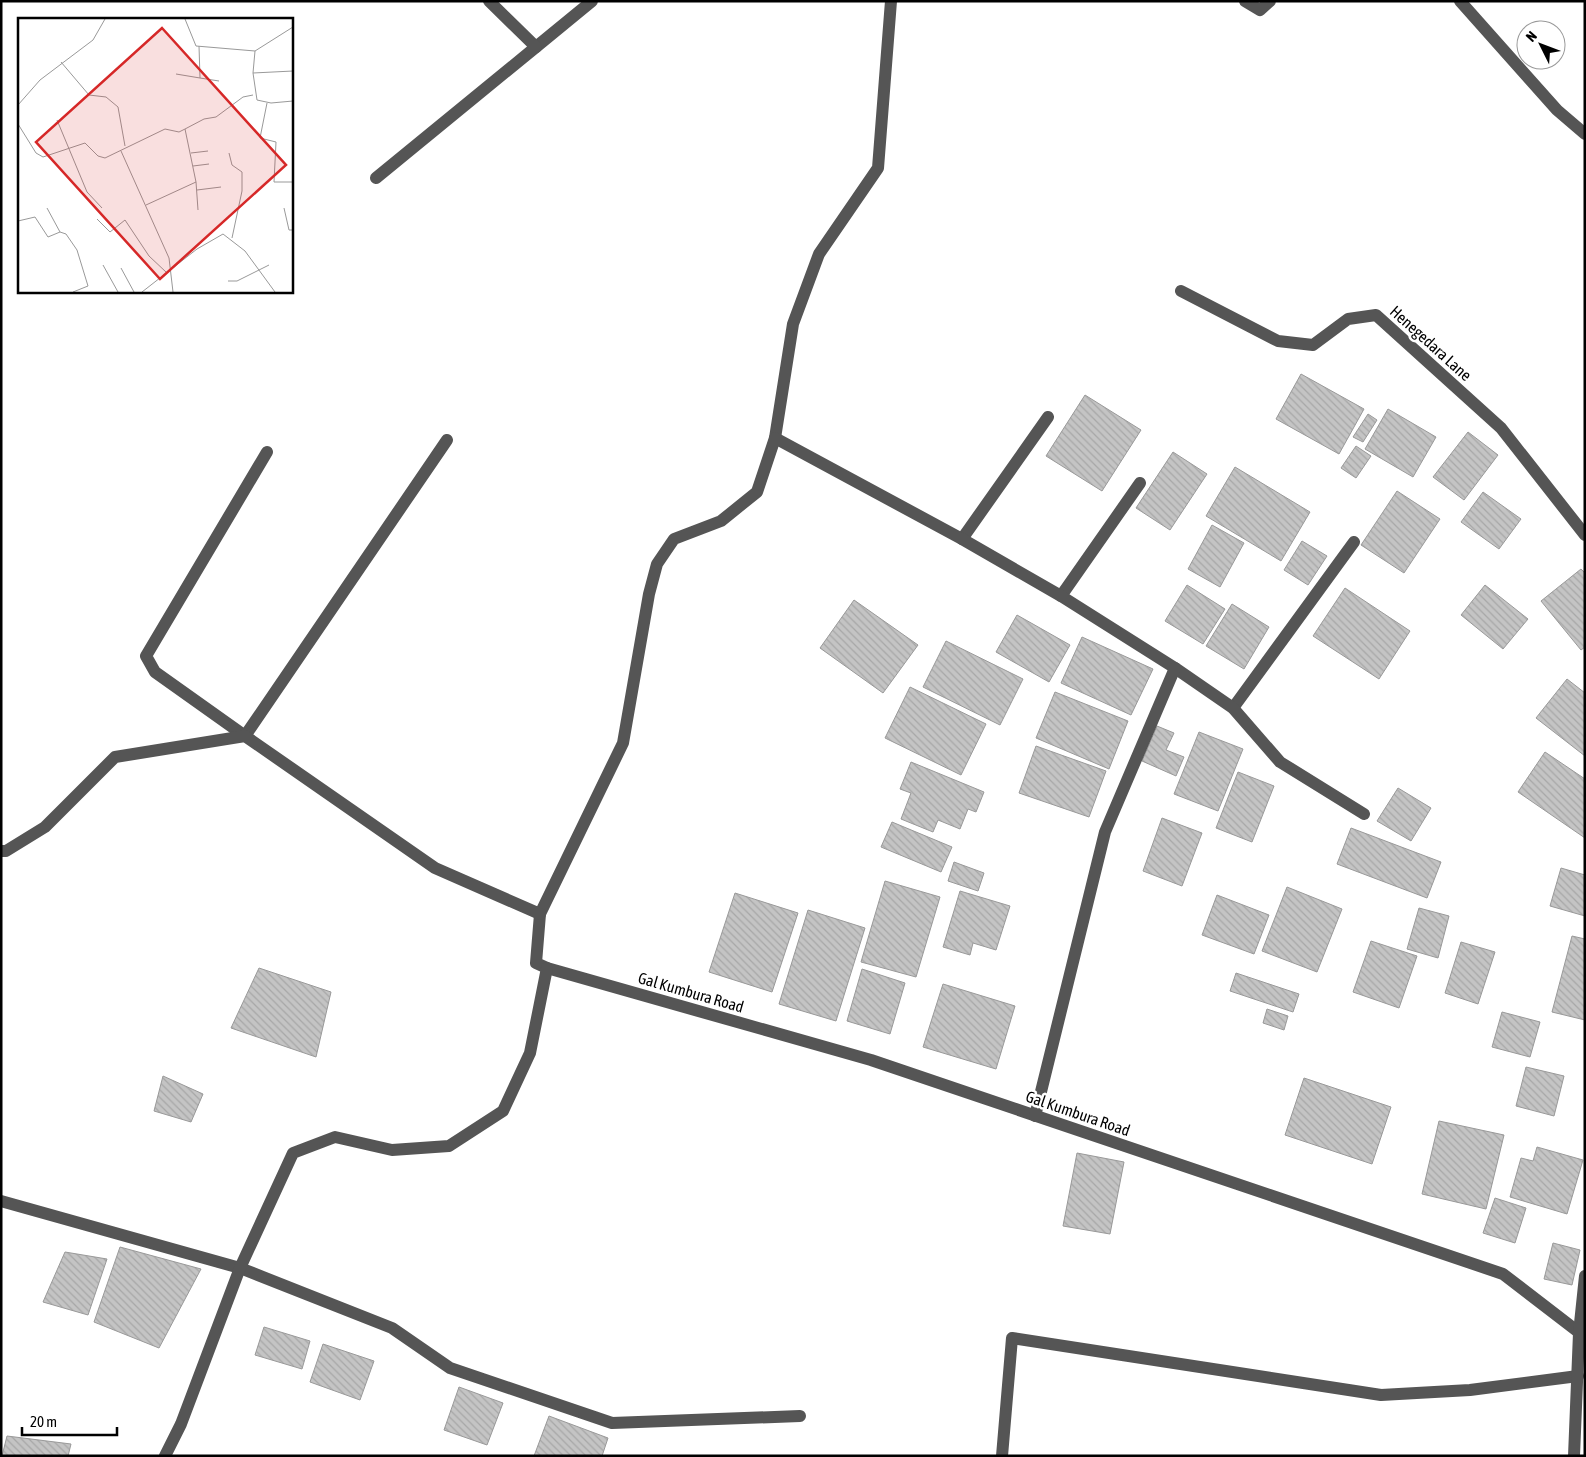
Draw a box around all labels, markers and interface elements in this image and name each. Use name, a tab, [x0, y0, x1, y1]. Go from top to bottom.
inset map	[18, 18, 292, 292]
north arrow	[1516, 20, 1566, 70]
text: N	[1523, 28, 1540, 45]
street label: Henegedara Lane	[1386, 302, 1475, 385]
street label: Gal Kumbura Road	[636, 968, 746, 1016]
street label: Gal Kumbura Road	[1023, 1087, 1133, 1139]
scale bar	[22, 1404, 118, 1436]
text: 20 m	[30, 1413, 57, 1430]

